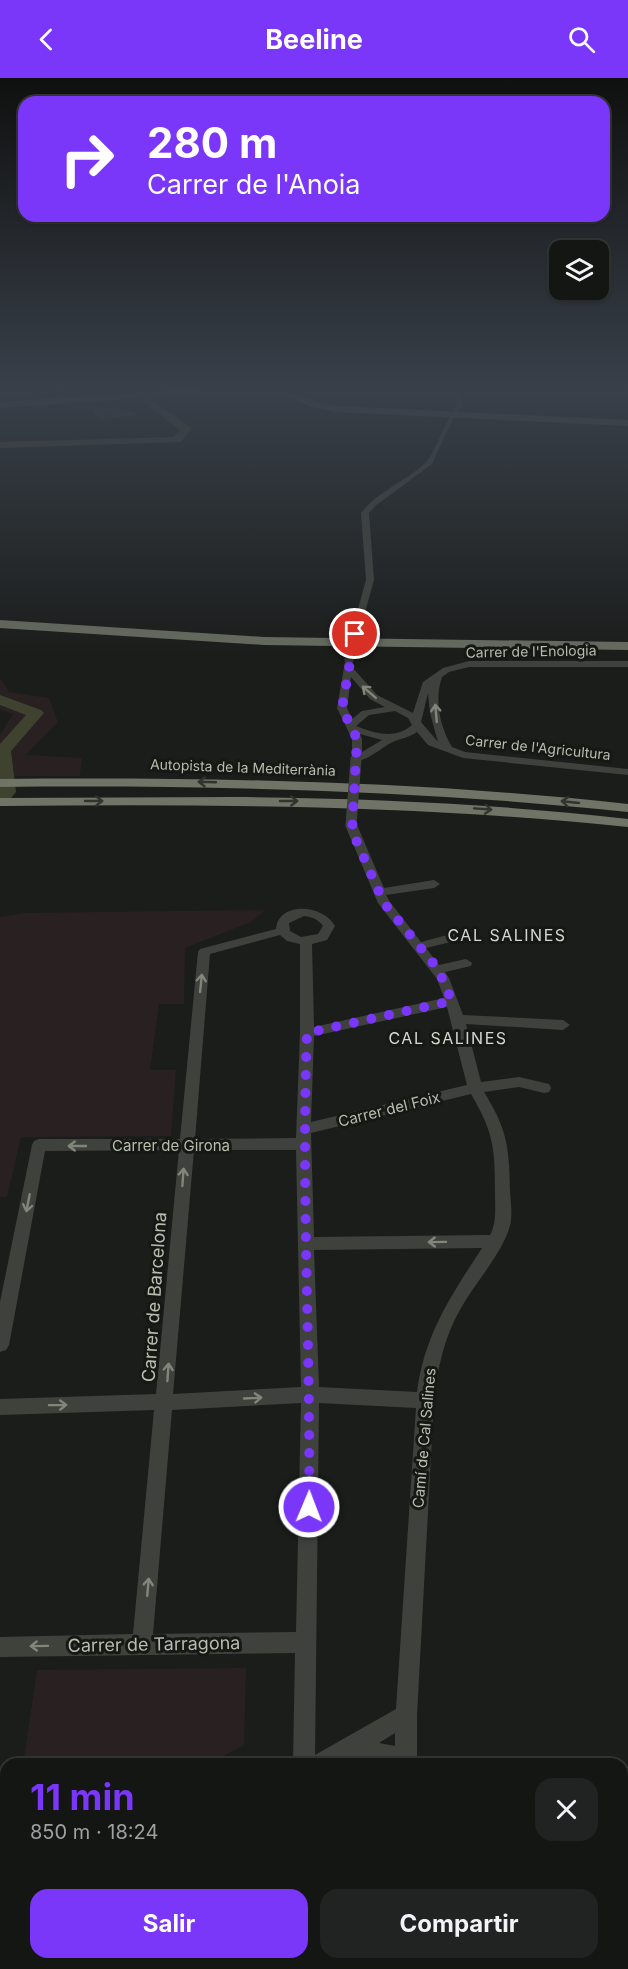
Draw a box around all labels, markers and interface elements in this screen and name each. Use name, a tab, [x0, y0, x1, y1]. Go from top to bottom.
icon: back	[30, 23, 63, 56]
text: Beeline	[265, 23, 363, 56]
icon: search	[565, 23, 598, 56]
text: 280 m	[147, 117, 277, 168]
icon: right	[48, 120, 126, 198]
text: Carrer de l'Anoia	[147, 168, 361, 201]
map controls	[549, 240, 609, 300]
button: layers	[549, 240, 609, 300]
pin	[329, 608, 380, 659]
icon: arrive	[338, 617, 371, 650]
street label: Carrer de l'Enologia	[465, 641, 597, 661]
one-way arrow	[362, 685, 377, 699]
one-way arrow	[430, 704, 441, 724]
street label: Carrer de l'Agricultura	[464, 731, 612, 763]
street label: Autopista de la Mediterrània	[150, 755, 336, 779]
one-way arrow	[198, 777, 218, 788]
one-way arrow	[83, 795, 103, 807]
one-way arrow	[278, 795, 298, 807]
one-way arrow	[560, 796, 580, 807]
one-way arrow	[473, 804, 493, 815]
district label: CAL SALINES	[447, 925, 567, 945]
one-way arrow	[196, 974, 207, 994]
district label: CAL SALINES	[388, 1028, 508, 1048]
street label: Carrer del Foix	[336, 1087, 442, 1131]
street label: Carrer de Girona	[112, 1136, 230, 1155]
one-way arrow	[67, 1140, 87, 1151]
one-way arrow	[178, 1168, 189, 1188]
one-way arrow	[22, 1192, 33, 1212]
street label: Carrer de Barcelona	[138, 1211, 170, 1383]
one-way arrow	[427, 1236, 447, 1248]
one-way arrow	[163, 1362, 174, 1382]
street label: Camí de Cal Salines	[408, 1367, 440, 1509]
one-way arrow	[243, 1392, 263, 1403]
one-way arrow	[48, 1399, 68, 1411]
position arrow	[277, 1475, 341, 1539]
one-way arrow	[143, 1577, 154, 1597]
street label: Carrer de Tarragona	[68, 1632, 240, 1656]
one-way arrow	[29, 1640, 49, 1652]
text: 11 min	[30, 1775, 135, 1819]
button: close	[535, 1778, 598, 1841]
text: 850 m · 18:24	[30, 1820, 158, 1844]
button: Salir	[30, 1889, 308, 1958]
button: Compartir	[320, 1889, 598, 1958]

